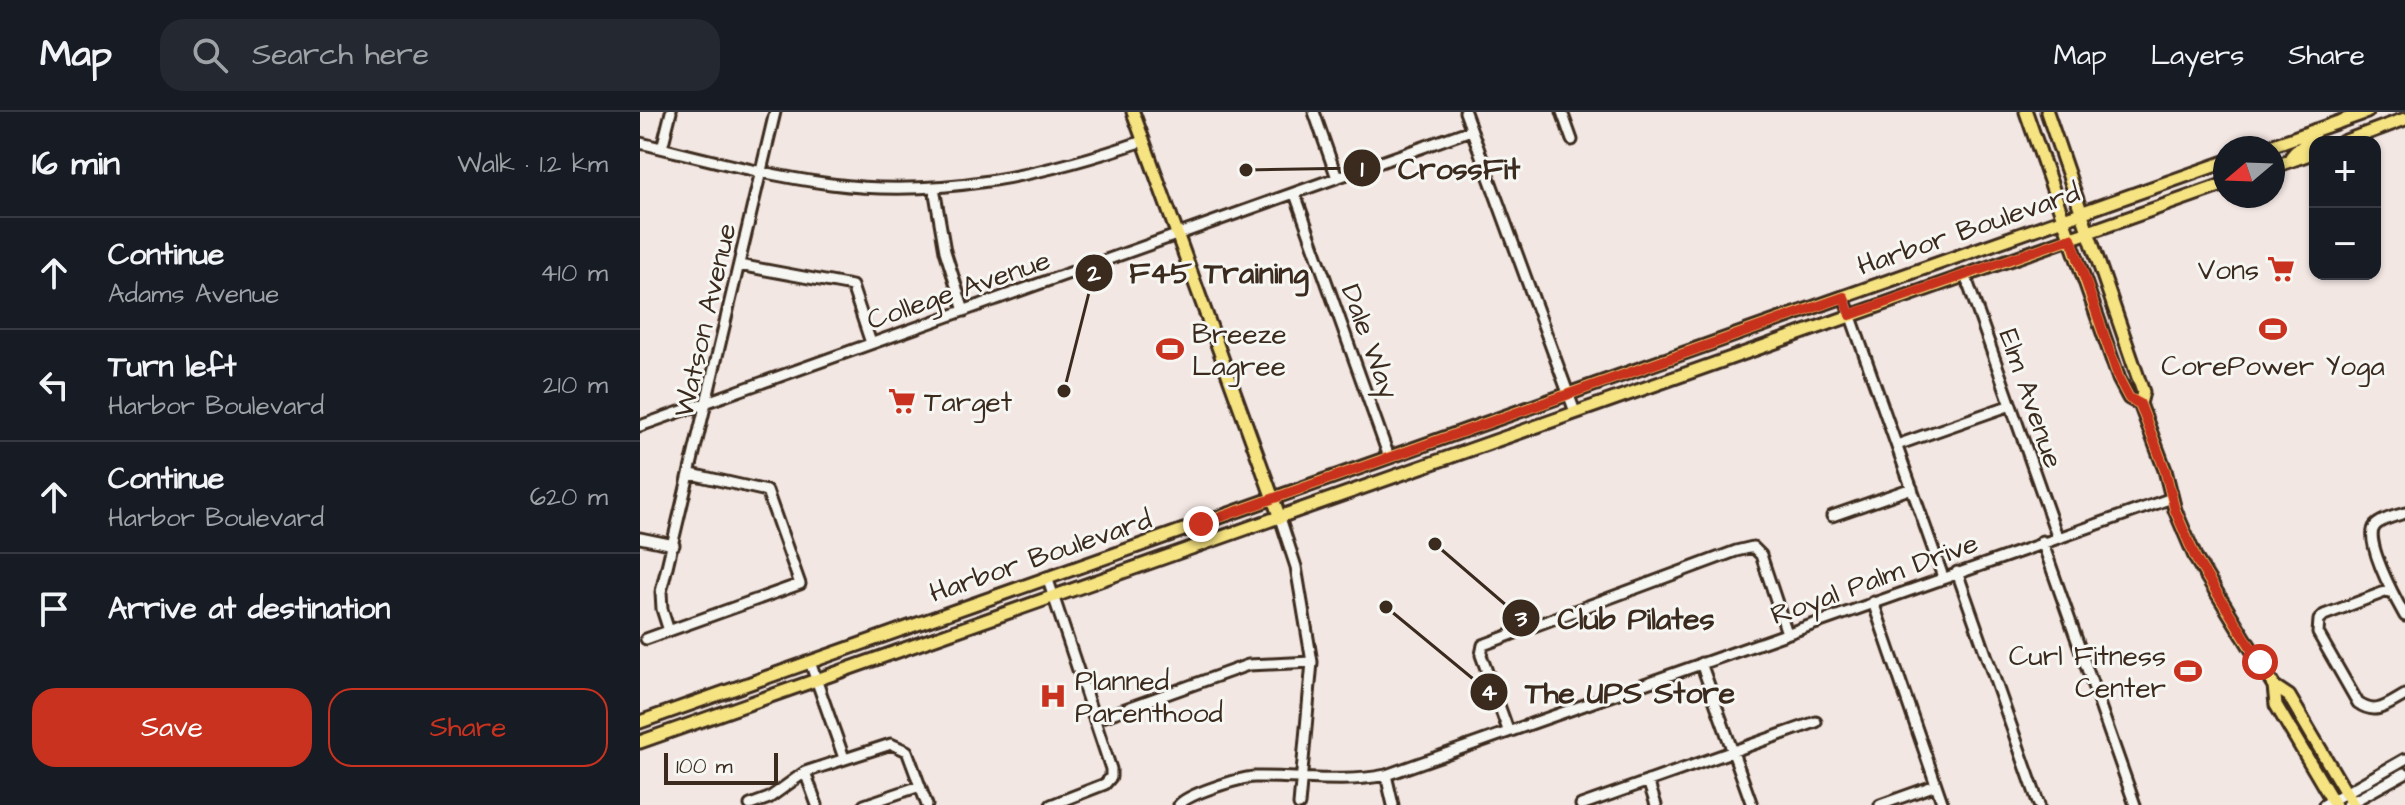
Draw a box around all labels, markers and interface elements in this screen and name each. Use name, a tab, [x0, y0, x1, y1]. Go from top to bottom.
search box	[160, 19, 720, 91]
text: Map	[40, 29, 112, 81]
icon: search	[188, 33, 232, 77]
text: Search here	[252, 34, 429, 76]
text: Map	[2054, 36, 2107, 75]
text: Layers	[2151, 36, 2244, 75]
text: Share	[2288, 36, 2365, 75]
north arrow	[2213, 136, 2285, 208]
map controls	[2309, 136, 2381, 280]
button: +	[2309, 136, 2381, 208]
text: 16 min	[32, 140, 120, 188]
callout: CrossFit	[1342, 141, 1536, 195]
text: Walk · 1.2 km	[457, 146, 608, 182]
text: CrossFit	[1398, 149, 1521, 191]
text: 1	[1360, 153, 1364, 187]
street label: Harbor Boulevard	[1852, 173, 2085, 286]
button: −	[2309, 208, 2381, 280]
street label: Watson Avenue	[664, 220, 747, 421]
text: Continue	[108, 234, 224, 276]
street label: College Avenue	[862, 241, 1056, 341]
callout: F45 Training	[1074, 246, 1325, 300]
icon: ahead	[32, 251, 76, 295]
place label: Vons	[2198, 251, 2259, 290]
text: F45 Training	[1129, 253, 1309, 297]
supermarket icon: Vons	[2266, 254, 2296, 284]
text: 410 m	[540, 255, 608, 291]
text: 2	[1086, 257, 1101, 291]
text: Adams Avenue	[108, 276, 279, 312]
street label: Dale Way	[1329, 279, 1408, 405]
sports icon: CorePower Yoga	[2258, 314, 2288, 344]
place label: Breeze Lagree	[1192, 315, 1287, 387]
street label: Elm Avenue	[1989, 324, 2073, 473]
sports icon: Breeze Lagree	[1155, 334, 1185, 364]
text: Turn left	[108, 346, 236, 388]
place label: CorePower Yoga	[2161, 347, 2385, 387]
icon: left	[32, 363, 76, 407]
text: 210 m	[543, 367, 608, 403]
place label: Target	[924, 383, 1013, 423]
supermarket icon: Target	[887, 386, 917, 416]
text: Harbor Boulevard	[108, 388, 324, 424]
text: Continue	[108, 458, 224, 500]
icon: ahead	[32, 475, 76, 519]
text: 620 m	[530, 479, 608, 515]
text: Harbor Boulevard	[108, 500, 324, 536]
street label: Harbor Boulevard	[924, 500, 1157, 613]
route end	[1183, 506, 1219, 542]
street label: Royal Palm Drive	[1765, 524, 1984, 637]
icon: arrive	[32, 587, 76, 631]
text: Arrive at destination	[108, 588, 390, 630]
callout: Club Pilates	[1501, 591, 1730, 645]
text: Club Pilates	[1557, 599, 1715, 641]
text: 3	[1514, 602, 1528, 636]
place label: Curl Fitness Center	[2009, 637, 2166, 708]
route start	[2242, 644, 2278, 680]
sports icon: Curl Fitness Center	[2173, 656, 2203, 686]
place label: Planned Parenthood	[1075, 662, 1223, 733]
callout: The UPS Store	[1469, 665, 1751, 719]
text: The UPS Store	[1524, 673, 1735, 715]
text: 4	[1481, 676, 1498, 710]
hospital icon: Planned Parenthood	[1038, 681, 1068, 711]
button: Save	[32, 688, 312, 767]
button: Share	[328, 688, 608, 767]
scale bar	[664, 749, 778, 785]
text: 100 m	[676, 751, 733, 782]

